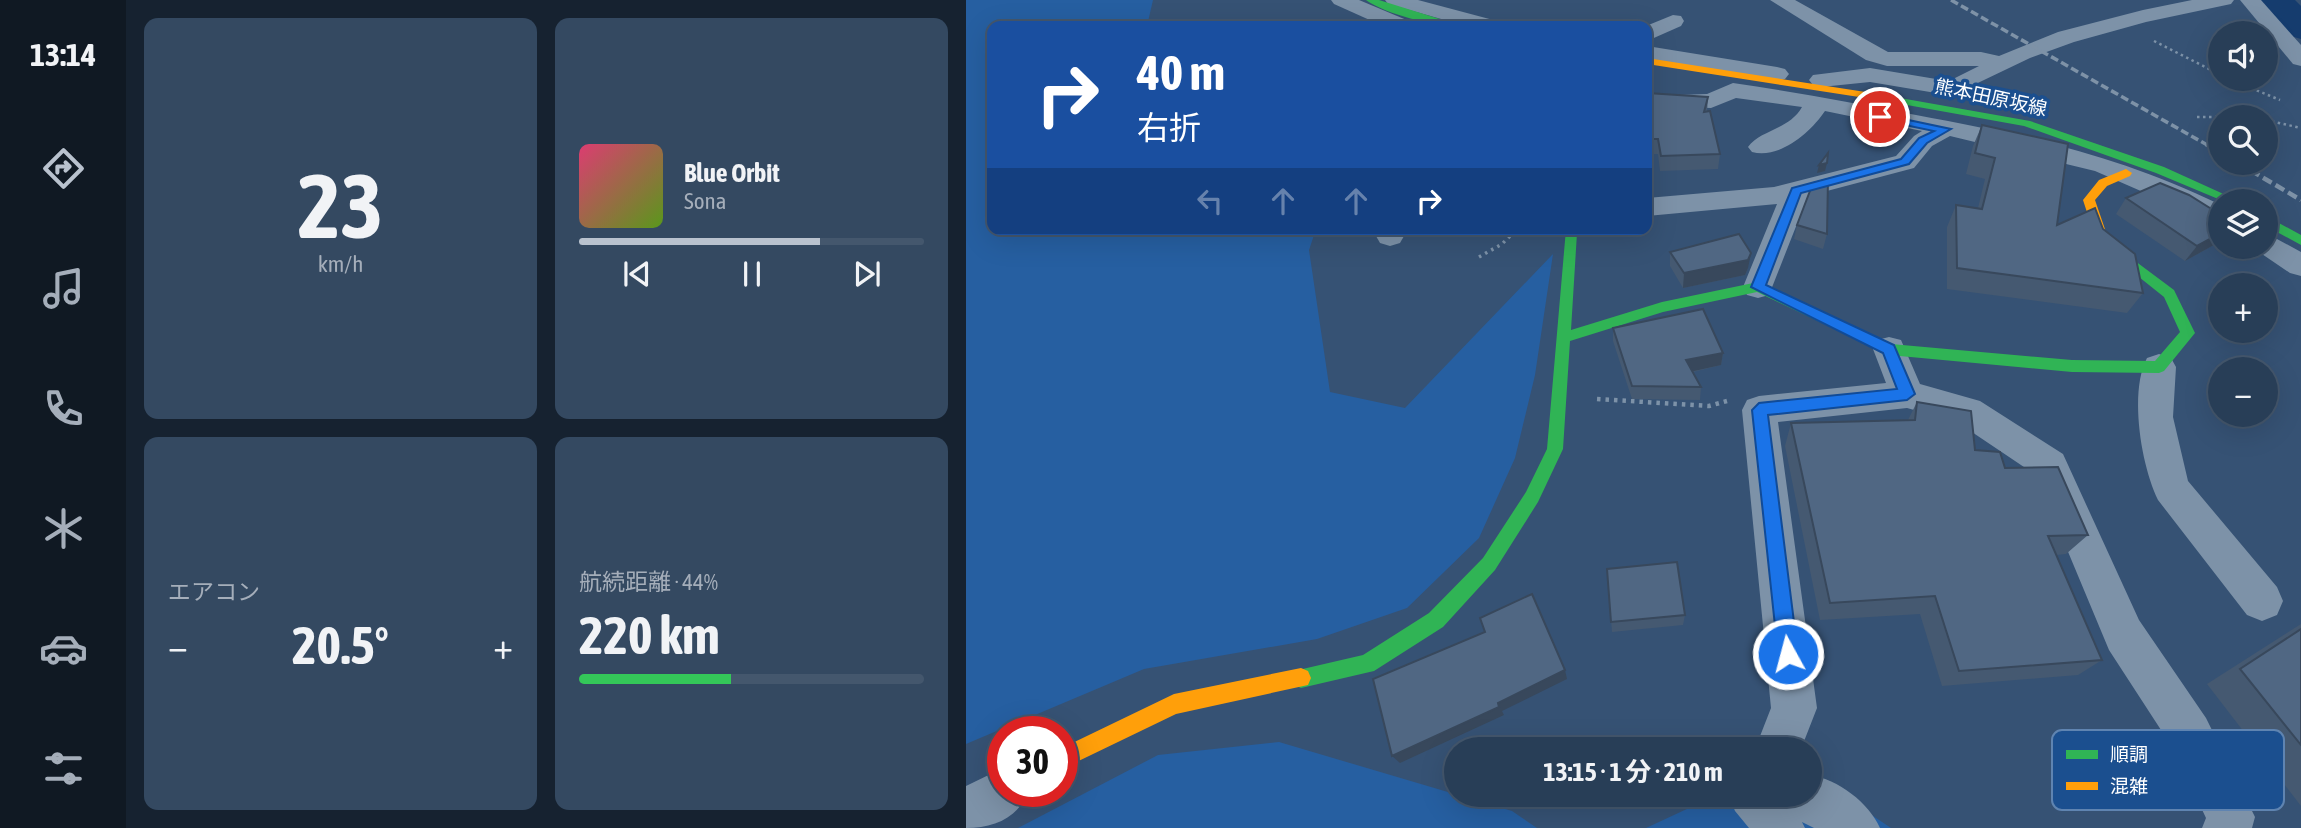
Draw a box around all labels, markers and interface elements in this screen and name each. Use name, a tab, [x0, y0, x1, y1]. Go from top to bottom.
map controls	[2208, 21, 2278, 427]
button: sound	[2208, 21, 2278, 91]
text: 13:14	[30, 36, 96, 73]
text: 40 m	[1137, 44, 1225, 100]
icon: right	[1022, 49, 1113, 140]
street label: 熊本田原坂線	[1933, 74, 2049, 120]
pin	[1850, 87, 1910, 147]
icon: arrive	[1861, 98, 1899, 136]
button: search	[2208, 105, 2278, 175]
text: 右折	[1137, 109, 1201, 146]
icon: directions	[39, 144, 88, 193]
text: 23	[298, 153, 383, 257]
text: Blue Orbit	[684, 158, 780, 188]
icon: left	[1191, 182, 1229, 220]
icon: ahead	[1264, 182, 1302, 220]
icon: ahead	[1337, 182, 1375, 220]
icon: right	[1410, 182, 1448, 220]
text: Sona	[684, 188, 726, 214]
button: layers	[2208, 189, 2278, 259]
text: km/h	[318, 251, 363, 277]
icon: previous	[618, 255, 656, 293]
icon: pause	[733, 255, 771, 293]
icon: next	[848, 255, 886, 293]
icon: music	[39, 264, 88, 313]
button: +	[2208, 273, 2278, 343]
button: −	[2208, 357, 2278, 427]
icon: phone	[39, 384, 88, 433]
icon: climate	[39, 504, 88, 553]
text: 航続距離 · 44%	[579, 569, 718, 595]
text: エアコン	[168, 579, 260, 605]
text: 220 km	[579, 605, 720, 665]
text: 20.5°	[292, 615, 389, 675]
position arrow	[1751, 617, 1825, 691]
icon: car	[39, 624, 88, 673]
text: −	[168, 624, 188, 667]
text: +	[493, 624, 513, 667]
speed limit sign: 30	[987, 716, 1078, 807]
legend	[2052, 730, 2284, 810]
text: 順調	[2110, 743, 2148, 765]
icon: filters	[39, 744, 88, 793]
text: 13:15 · 1 分 · 210 m	[1543, 757, 1723, 787]
text: 混雑	[2110, 775, 2148, 797]

